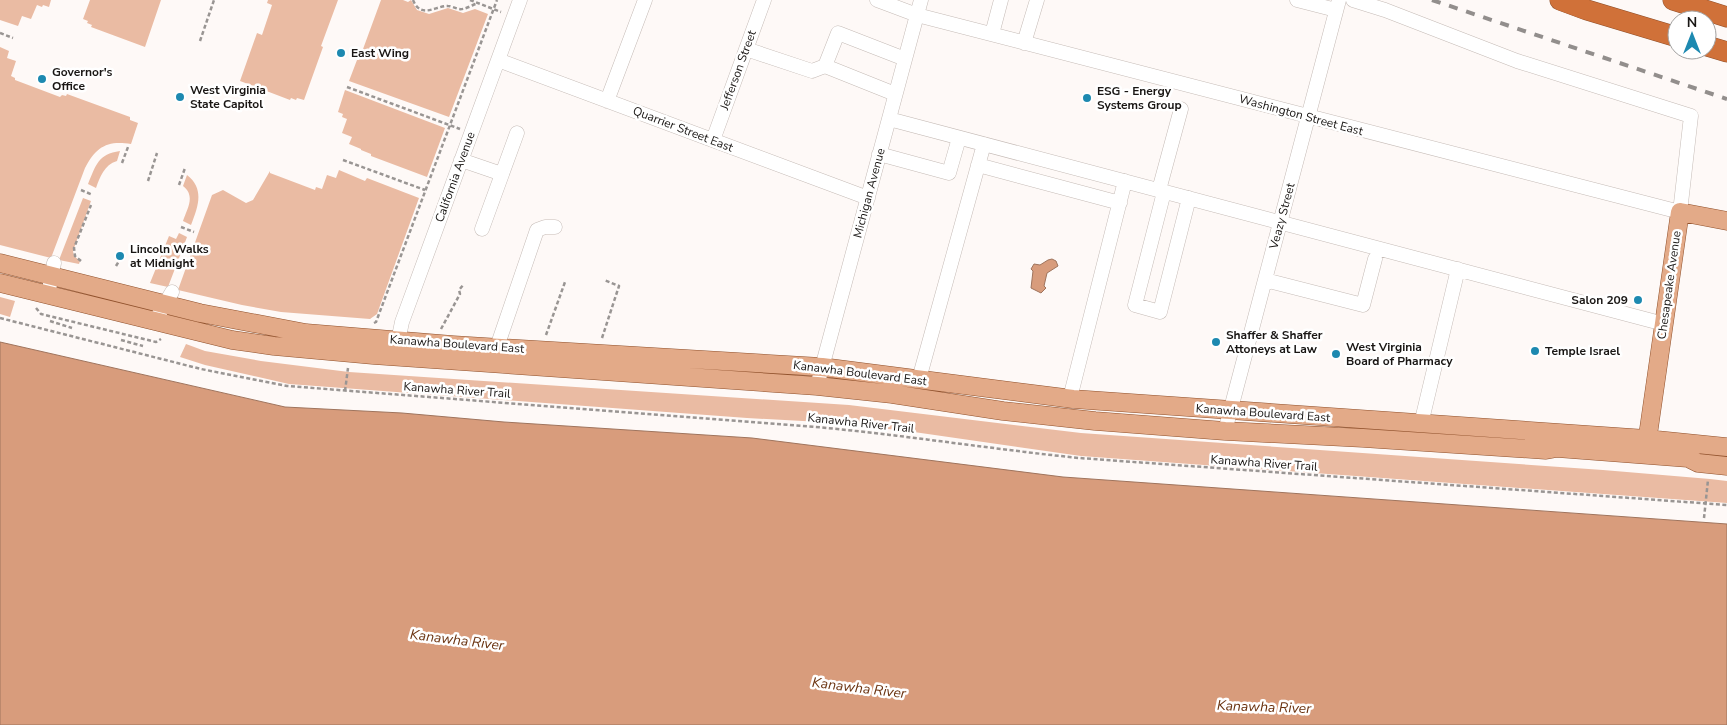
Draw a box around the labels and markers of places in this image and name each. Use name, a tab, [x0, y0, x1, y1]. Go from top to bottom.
place label: East Wing	[351, 45, 409, 61]
marker: East Wing	[335, 47, 347, 59]
place label: Governor's Office	[52, 64, 113, 94]
marker: Governor's Office	[36, 73, 48, 85]
place label: West Virginia State Capitol	[190, 82, 266, 112]
place label: ESG - Energy Systems Group	[1097, 83, 1182, 113]
marker: West Virginia State Capitol	[174, 91, 186, 103]
marker: ESG - Energy Systems Group	[1081, 92, 1093, 104]
place label: Lincoln Walks at Midnight	[130, 241, 209, 271]
marker: Lincoln Walks at Midnight	[114, 250, 126, 262]
place label: Salon 209	[1571, 292, 1628, 308]
marker: Salon 209	[1632, 294, 1644, 306]
place label: Shaffer & Shaffer Attoneys at Law	[1226, 327, 1323, 357]
marker: Shaffer & Shaffer Attoneys at Law	[1210, 336, 1222, 348]
place label: West Virginia Board of Pharmacy	[1346, 339, 1453, 369]
place label: Temple Israel	[1545, 343, 1620, 359]
marker: Temple Israel	[1529, 345, 1541, 357]
marker: West Virginia Board of Pharmacy	[1330, 348, 1342, 360]

